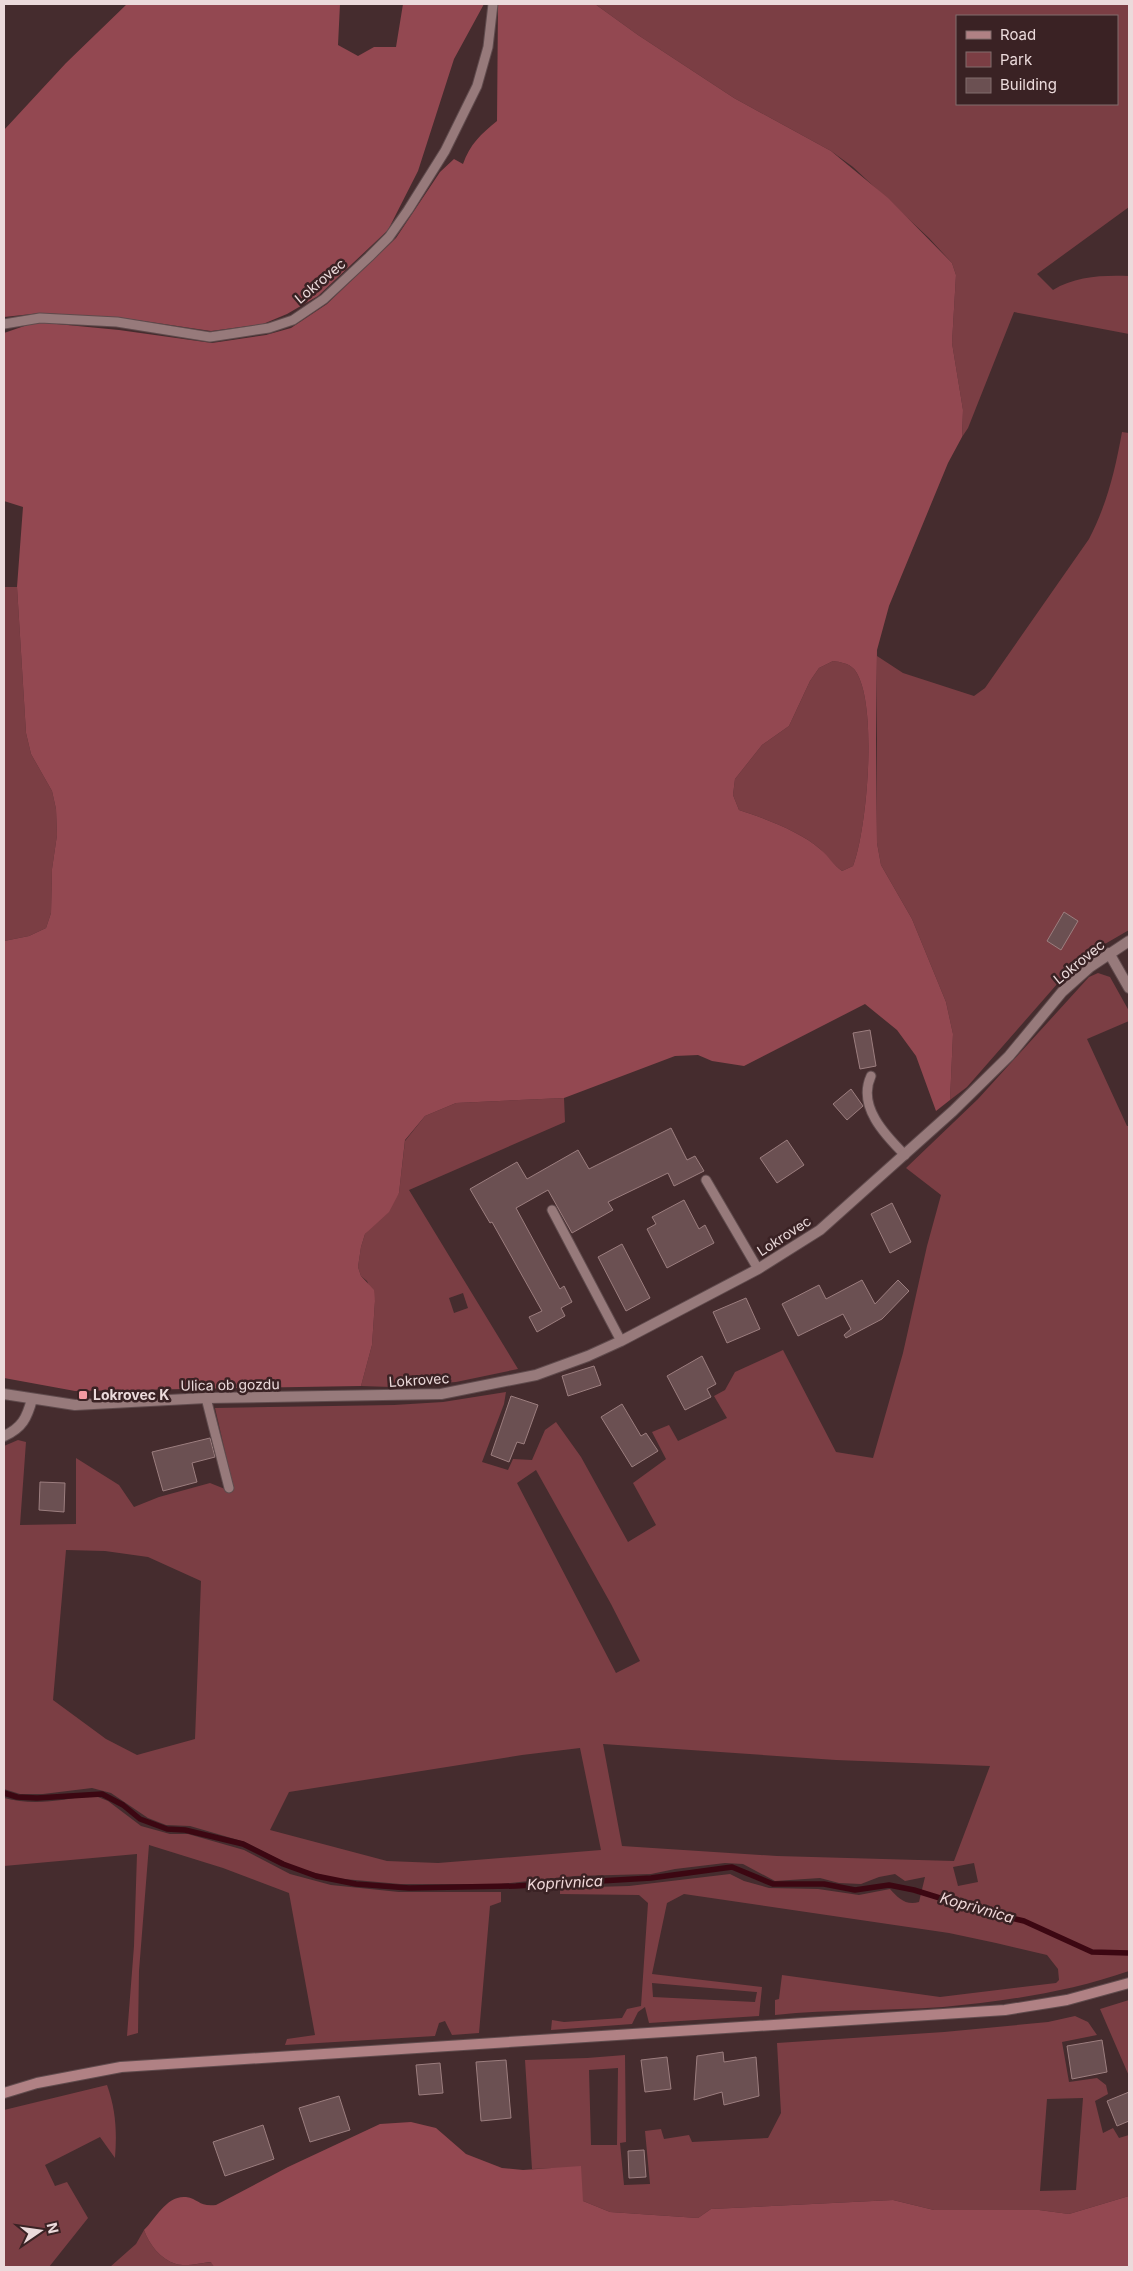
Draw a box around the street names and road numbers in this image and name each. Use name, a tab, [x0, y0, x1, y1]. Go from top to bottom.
street label: Lokrovec	[291, 255, 348, 307]
street label: Lokrovec	[1050, 936, 1108, 987]
street label: Lokrovec	[754, 1212, 814, 1259]
street label: Lokrovec	[388, 1369, 450, 1390]
street label: Ulica ob gozdu	[180, 1375, 280, 1394]

